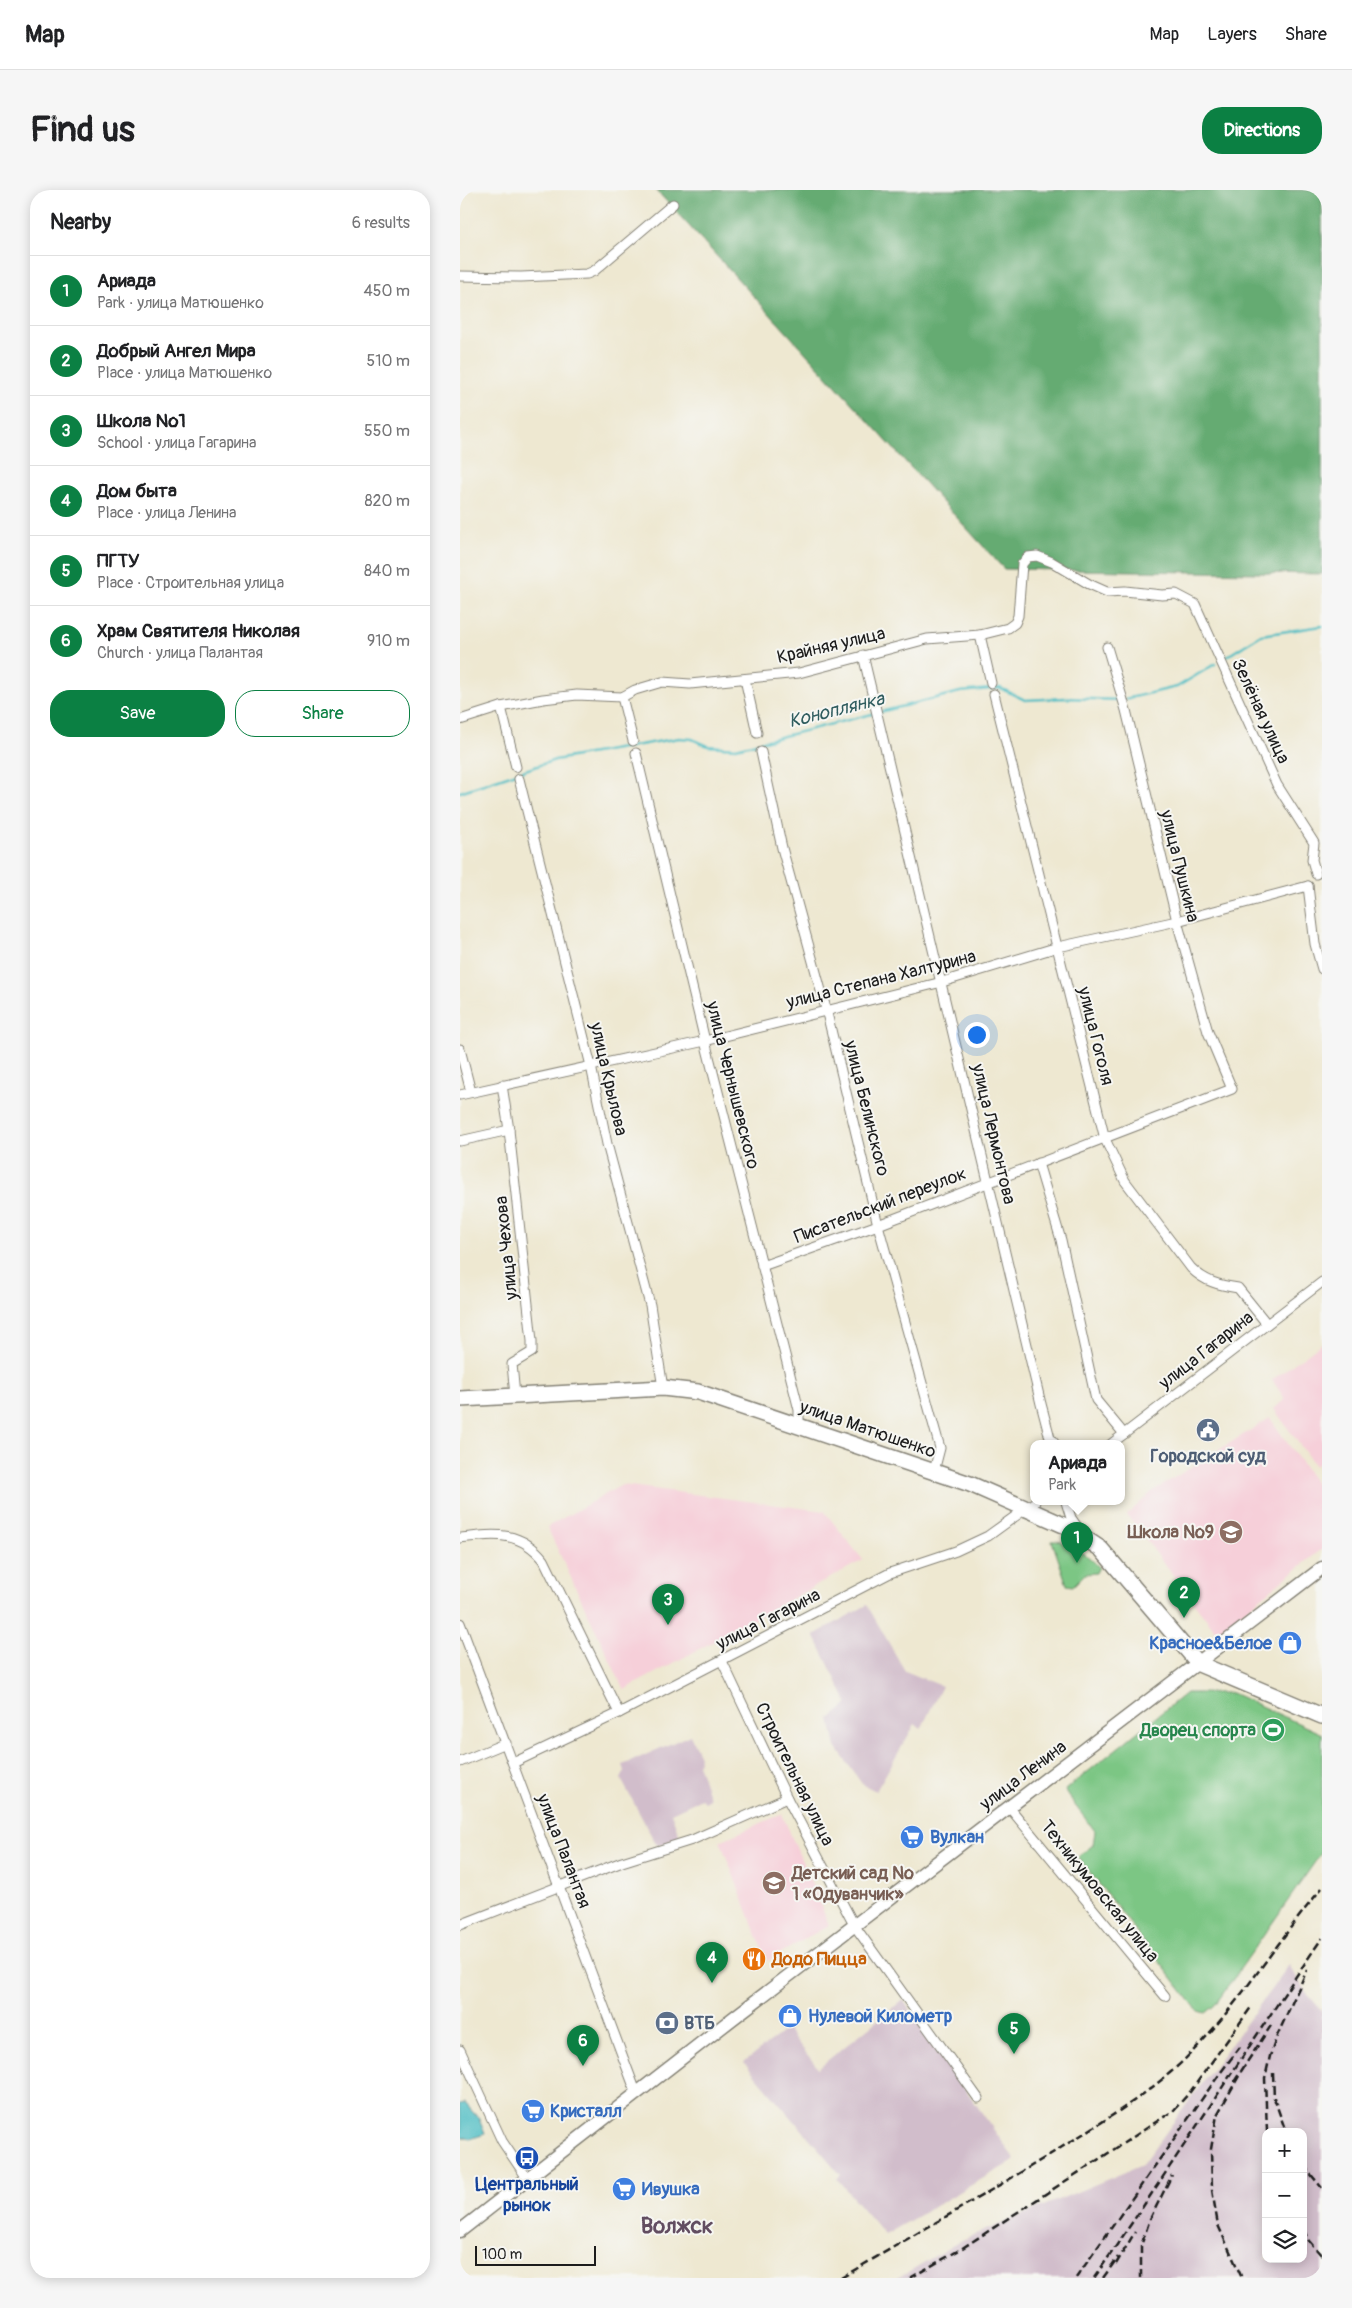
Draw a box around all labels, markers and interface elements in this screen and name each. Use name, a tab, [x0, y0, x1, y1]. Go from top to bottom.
text: Map	[25, 20, 65, 49]
text: Map	[1150, 23, 1179, 46]
text: Layers	[1207, 23, 1257, 46]
text: Share	[1285, 23, 1327, 46]
button: Directions	[1202, 107, 1322, 154]
text: Find us	[30, 108, 135, 152]
text: Nearby	[50, 209, 111, 236]
text: 6 results	[352, 213, 410, 233]
text: Ариада	[97, 269, 156, 293]
text: 1	[63, 281, 69, 301]
text: 450 m	[363, 281, 410, 301]
text: Park · улица Матюшенко	[97, 293, 264, 313]
text: Добрый Ангел Мира	[97, 339, 256, 363]
text: 2	[62, 351, 70, 371]
text: 510 m	[366, 351, 410, 371]
text: Place · улица Матюшенко	[97, 363, 272, 383]
text: Школа №1	[97, 409, 186, 433]
text: 3	[62, 421, 70, 441]
text: 550 m	[364, 421, 410, 441]
text: School · улица Гагарина	[97, 433, 256, 453]
text: Дом быта	[97, 479, 177, 503]
text: 4	[61, 491, 71, 511]
text: 820 m	[364, 491, 410, 511]
text: Place · улица Ленина	[97, 503, 237, 523]
text: ПГТУ	[97, 549, 139, 573]
text: 5	[62, 561, 70, 581]
text: 840 m	[364, 561, 410, 581]
text: Place · Строительная улица	[97, 573, 284, 593]
text: Храм Святителя Николая	[97, 619, 300, 643]
street label: Крайняя улица	[775, 622, 888, 669]
text: 6	[61, 631, 71, 651]
text: 910 m	[367, 631, 410, 651]
text: Church · улица Палантая	[97, 643, 263, 663]
street label: Зелёная улица	[1226, 655, 1295, 767]
water label: Коноплянка	[786, 686, 888, 733]
button: Save	[50, 690, 225, 737]
button: Share	[235, 690, 410, 737]
street label: улица Пушкина	[1154, 807, 1205, 925]
street label: улица Степана Халтурина	[783, 945, 978, 1014]
street label: улица Гоголя	[1072, 983, 1119, 1088]
street label: улица Чернышевского	[700, 998, 765, 1172]
street label: улица Крылова	[584, 1019, 633, 1138]
your location	[964, 1022, 990, 1048]
street label: улица Белинского	[838, 1037, 895, 1179]
street label: улица Лермонтова	[966, 1061, 1021, 1207]
street label: Писательский переулок	[791, 1162, 969, 1249]
street label: улица Чехова	[490, 1195, 523, 1302]
street label: улица Гагарина	[1153, 1306, 1258, 1395]
street label: улица Матюшенко	[796, 1395, 939, 1464]
public building icon: Городской суд	[1195, 1417, 1221, 1443]
popup	[1030, 1440, 1125, 1505]
place label: Городской суд	[1150, 1445, 1266, 1468]
text: Ариада	[1048, 1451, 1107, 1475]
text: Park	[1048, 1475, 1076, 1495]
school or university icon: Школа №9	[1218, 1519, 1244, 1545]
place label: Школа №9	[1126, 1521, 1214, 1544]
pin: 1	[1061, 1522, 1093, 1563]
pin: 2	[1168, 1577, 1200, 1618]
street label: улица Гагарина	[711, 1583, 824, 1656]
pin: 3	[652, 1584, 684, 1625]
shop icon: Красное&Белое	[1277, 1630, 1303, 1656]
place label: Красное&Белое	[1149, 1632, 1273, 1655]
street label: Строительная улица	[750, 1699, 839, 1850]
sports icon: Дворец спорта	[1260, 1717, 1286, 1743]
place label: Дворец спорта	[1139, 1719, 1257, 1742]
street label: улица Ленина	[975, 1735, 1071, 1816]
street label: улица Палантая	[531, 1790, 596, 1912]
street label: Техникумовская улица	[1035, 1816, 1164, 1967]
supermarket icon: Вулкан	[899, 1824, 925, 1850]
place label: Вулкан	[930, 1826, 984, 1849]
place label: Детский сад № 1 «Одуванчик»	[791, 1862, 914, 1906]
school or university icon: Детский сад № 1 «Одуванчик»	[761, 1870, 787, 1896]
pin: 4	[696, 1942, 728, 1983]
restaurant icon: Додо Пицца	[741, 1946, 767, 1972]
place label: Додо Пицца	[771, 1948, 867, 1971]
shop icon: Нулевой Километр	[777, 2003, 803, 2029]
place label: Нулевой Километр	[808, 2005, 953, 2028]
bank icon: ВТБ	[654, 2010, 680, 2036]
place label: ВТБ	[684, 2012, 715, 2035]
pin: 5	[998, 2013, 1030, 2054]
pin: 6	[567, 2025, 599, 2066]
supermarket icon: Кристалл	[520, 2098, 546, 2124]
place label: Кристалл	[550, 2100, 622, 2123]
map controls	[1262, 2128, 1307, 2263]
button: +	[1262, 2128, 1307, 2173]
bus stop icon: Центральный рынок	[514, 2145, 540, 2171]
place label: Центральный рынок	[475, 2173, 579, 2217]
button: −	[1262, 2173, 1307, 2218]
supermarket icon: Ивушка	[611, 2176, 637, 2202]
place label: Ивушка	[642, 2178, 700, 2201]
district label: Волжск	[641, 2212, 713, 2240]
button: layers	[1262, 2218, 1307, 2263]
scale bar	[475, 2243, 596, 2266]
text: 100 m	[482, 2246, 522, 2263]

